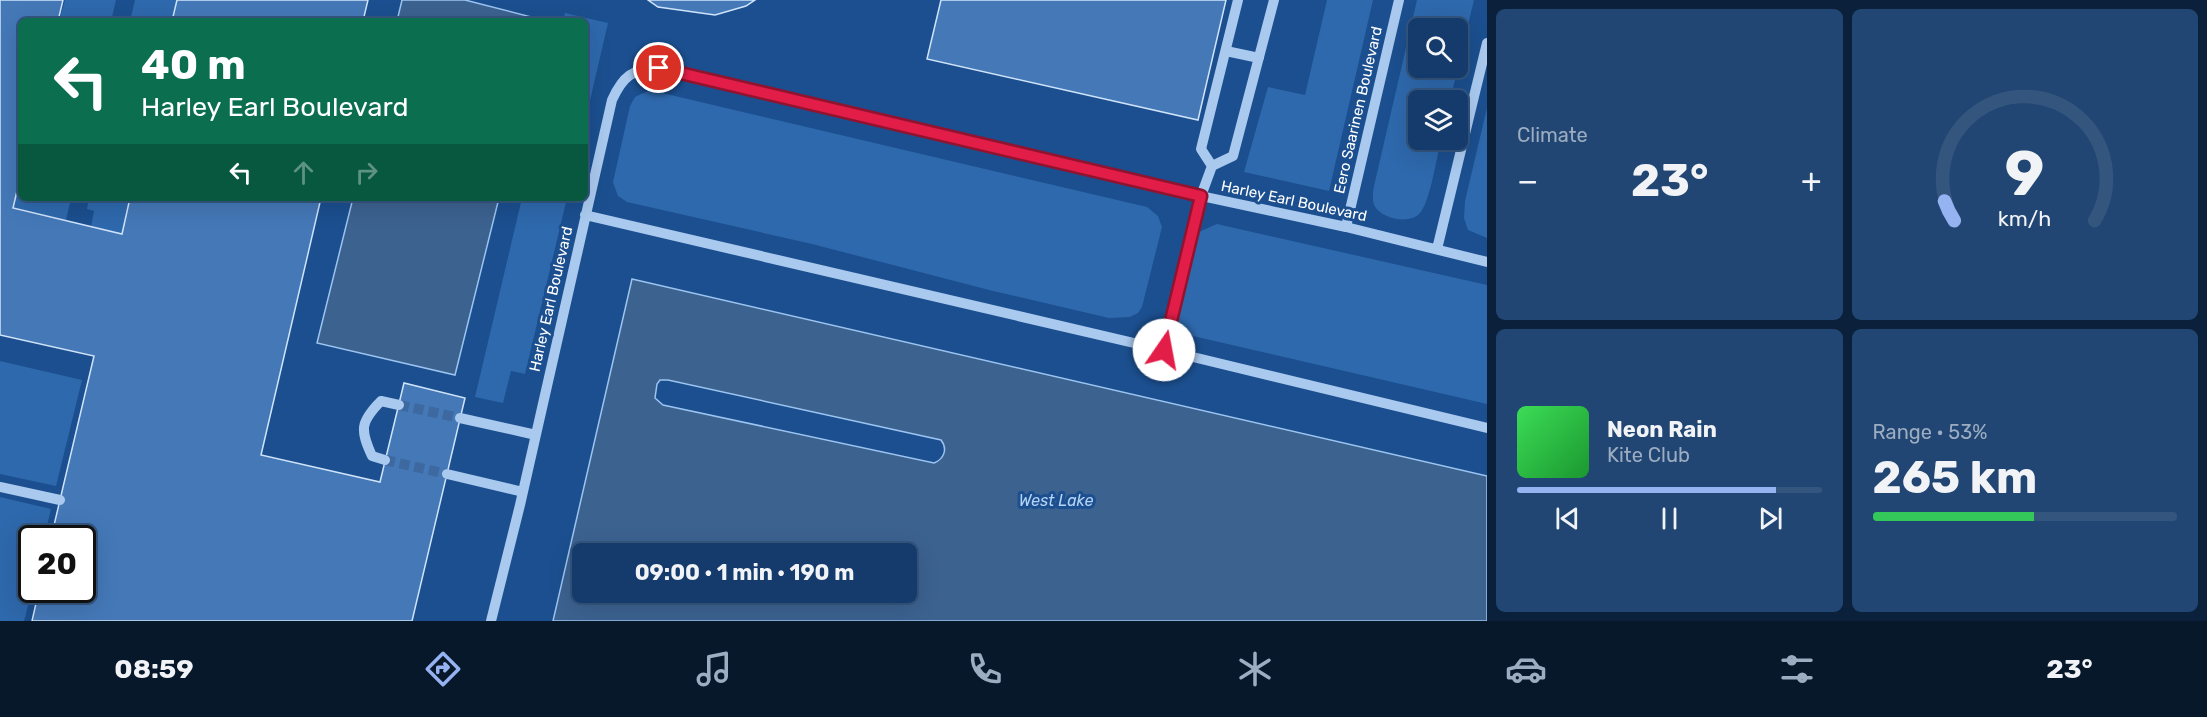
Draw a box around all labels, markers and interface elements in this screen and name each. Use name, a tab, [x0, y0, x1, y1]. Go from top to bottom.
map controls	[1408, 18, 1468, 150]
button: search	[1408, 18, 1468, 78]
street label: Eero Saarinen Boulevard	[1330, 25, 1386, 195]
text: 40 m	[141, 40, 246, 90]
icon: left	[42, 42, 120, 120]
pin	[633, 42, 684, 93]
icon: arrive	[642, 51, 675, 84]
button: layers	[1408, 90, 1468, 150]
text: Harley Earl Boulevard	[141, 91, 408, 123]
text: Climate	[1517, 123, 1588, 147]
text: 9	[2005, 137, 2045, 211]
text: 23°	[1631, 154, 1708, 207]
icon: left	[224, 156, 257, 189]
icon: ahead	[287, 156, 320, 189]
icon: right	[350, 156, 383, 189]
text: −	[1517, 161, 1538, 200]
text: +	[1801, 161, 1821, 200]
street label: Harley Earl Boulevard	[1219, 177, 1369, 225]
text: km/h	[1998, 207, 2052, 232]
street label: Harley Earl Boulevard	[526, 225, 576, 373]
position arrow	[1132, 318, 1196, 382]
text: Neon Rain	[1607, 416, 1717, 443]
text: Range · 53%	[1873, 420, 1987, 444]
text: Kite Club	[1607, 443, 1690, 467]
text: 265 km	[1873, 451, 2037, 504]
water label: West Lake	[1019, 491, 1093, 510]
icon: previous	[1551, 502, 1584, 535]
icon: pause	[1653, 502, 1686, 535]
icon: next	[1754, 502, 1787, 535]
speed limit sign: 20	[18, 525, 96, 603]
text: 09:00 · 1 min · 190 m	[635, 559, 854, 586]
icon: directions	[422, 648, 464, 690]
icon: music	[693, 648, 735, 690]
icon: phone	[964, 648, 1006, 690]
icon: climate	[1234, 648, 1276, 690]
icon: car	[1505, 648, 1547, 690]
icon: filters	[1776, 648, 1818, 690]
text: 08:59	[114, 653, 194, 685]
text: 23°	[2046, 653, 2093, 685]

